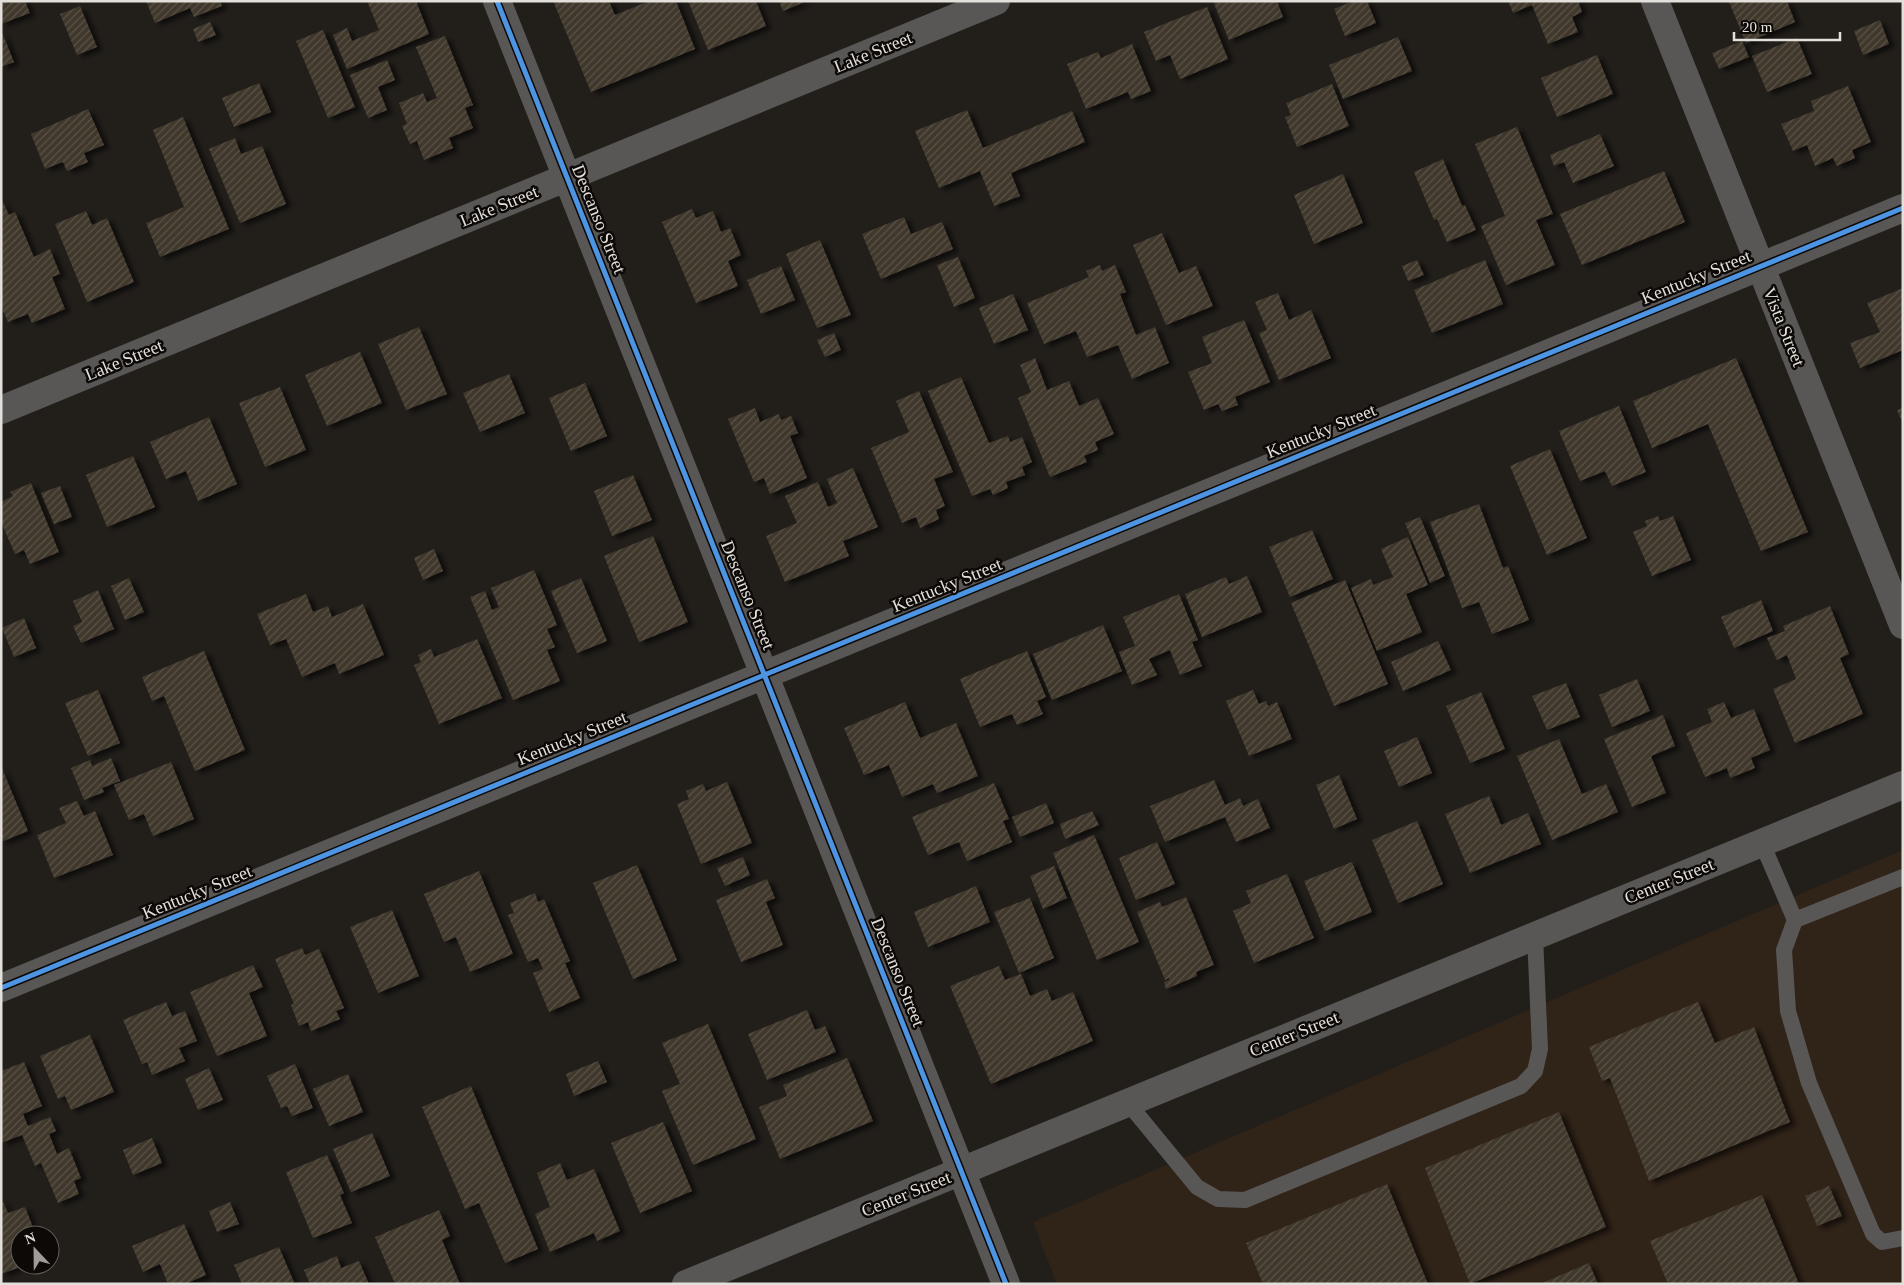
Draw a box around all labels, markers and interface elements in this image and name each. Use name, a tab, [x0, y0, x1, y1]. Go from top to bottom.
scale bar	[1734, 10, 1840, 42]
text: 20 m	[1742, 19, 1773, 35]
street label: Lake Street	[831, 27, 915, 77]
street label: Descanso Street	[568, 162, 630, 276]
street label: Lake Street	[457, 181, 541, 231]
street label: Kentucky Street	[1638, 246, 1754, 308]
street label: Vista Street	[1759, 285, 1809, 369]
street label: Lake Street	[82, 335, 166, 385]
street label: Kentucky Street	[1263, 400, 1379, 462]
street label: Descanso Street	[717, 538, 779, 652]
street label: Kentucky Street	[889, 554, 1005, 616]
street label: Kentucky Street	[514, 707, 630, 769]
street label: Center Street	[1621, 854, 1717, 908]
street label: Kentucky Street	[139, 861, 255, 923]
street label: Descanso Street	[867, 915, 929, 1029]
street label: Center Street	[1246, 1007, 1342, 1061]
street label: Center Street	[858, 1167, 954, 1221]
north arrow	[10, 1225, 60, 1275]
text: N	[23, 1230, 38, 1247]

